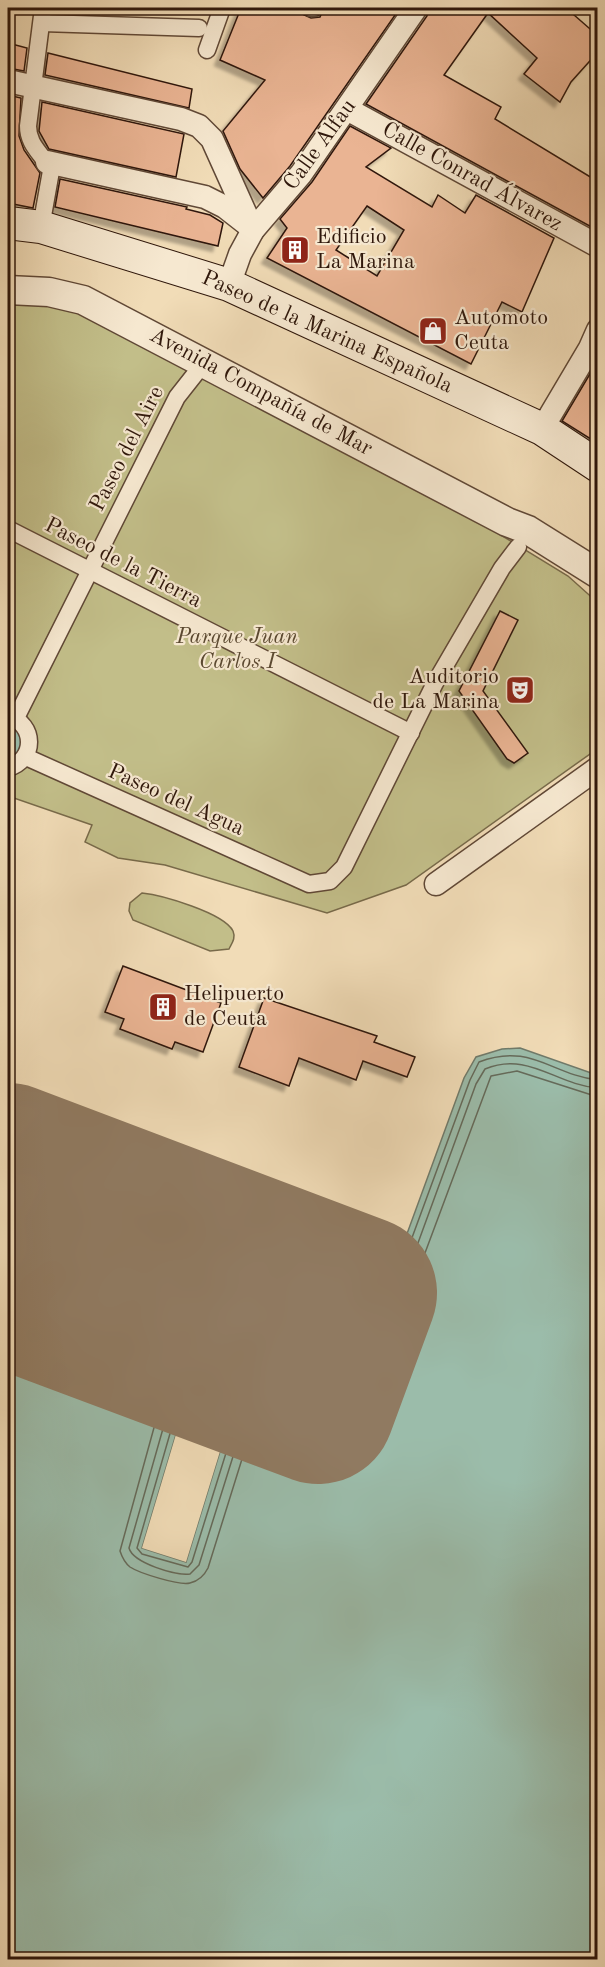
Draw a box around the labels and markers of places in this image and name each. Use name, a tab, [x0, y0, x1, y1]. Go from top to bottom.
place label: Edificio La Marina	[316, 226, 415, 273]
building icon: Edificio La Marina	[279, 234, 311, 266]
place label: Automoto Ceuta	[454, 307, 548, 354]
shop icon: Automoto Ceuta	[417, 315, 449, 347]
place label: Auditorio de La Marina	[372, 666, 499, 713]
theatre icon: Auditorio de La Marina	[504, 674, 536, 706]
place label: Helipuerto de Ceuta	[184, 983, 284, 1030]
building icon: Helipuerto de Ceuta	[147, 991, 179, 1023]

